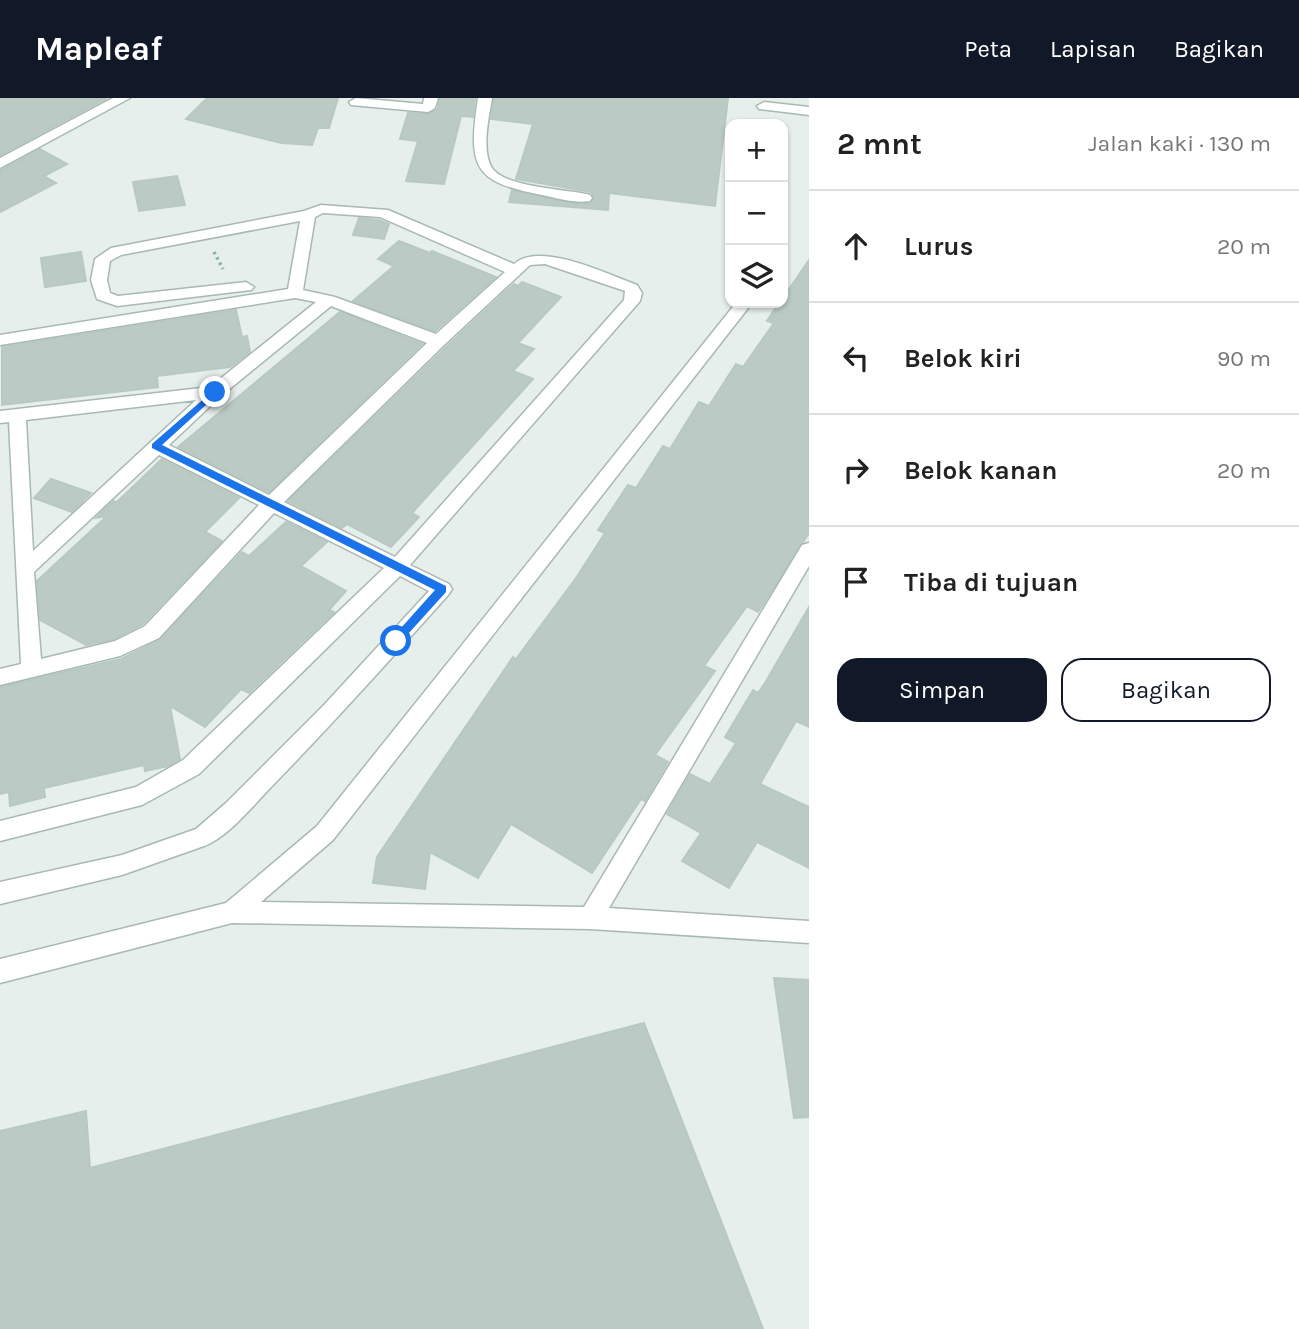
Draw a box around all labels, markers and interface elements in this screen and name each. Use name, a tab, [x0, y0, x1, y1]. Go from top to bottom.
text: Mapleaf	[35, 30, 162, 68]
text: Peta	[964, 35, 1012, 63]
text: Lapisan	[1050, 35, 1136, 63]
text: Bagikan	[1174, 35, 1264, 63]
map controls	[725, 119, 788, 308]
button: +	[725, 119, 788, 182]
text: 2 mnt	[837, 126, 922, 162]
text: Jalan kaki · 130 m	[1088, 130, 1271, 157]
button: −	[725, 182, 788, 245]
icon: ahead	[837, 227, 875, 265]
text: Lurus	[904, 231, 973, 262]
text: 20 m	[1217, 233, 1271, 260]
button: layers	[725, 245, 788, 308]
icon: left	[837, 339, 875, 377]
text: Belok kiri	[904, 343, 1022, 374]
text: 90 m	[1217, 345, 1271, 372]
route end	[199, 376, 230, 407]
icon: right	[837, 451, 875, 489]
text: Belok kanan	[904, 455, 1057, 486]
text: 20 m	[1217, 457, 1271, 484]
icon: arrive	[837, 563, 875, 601]
text: Tiba di tujuan	[904, 567, 1078, 598]
route start	[380, 625, 411, 656]
button: Simpan	[837, 658, 1047, 722]
button: Bagikan	[1061, 658, 1271, 722]

